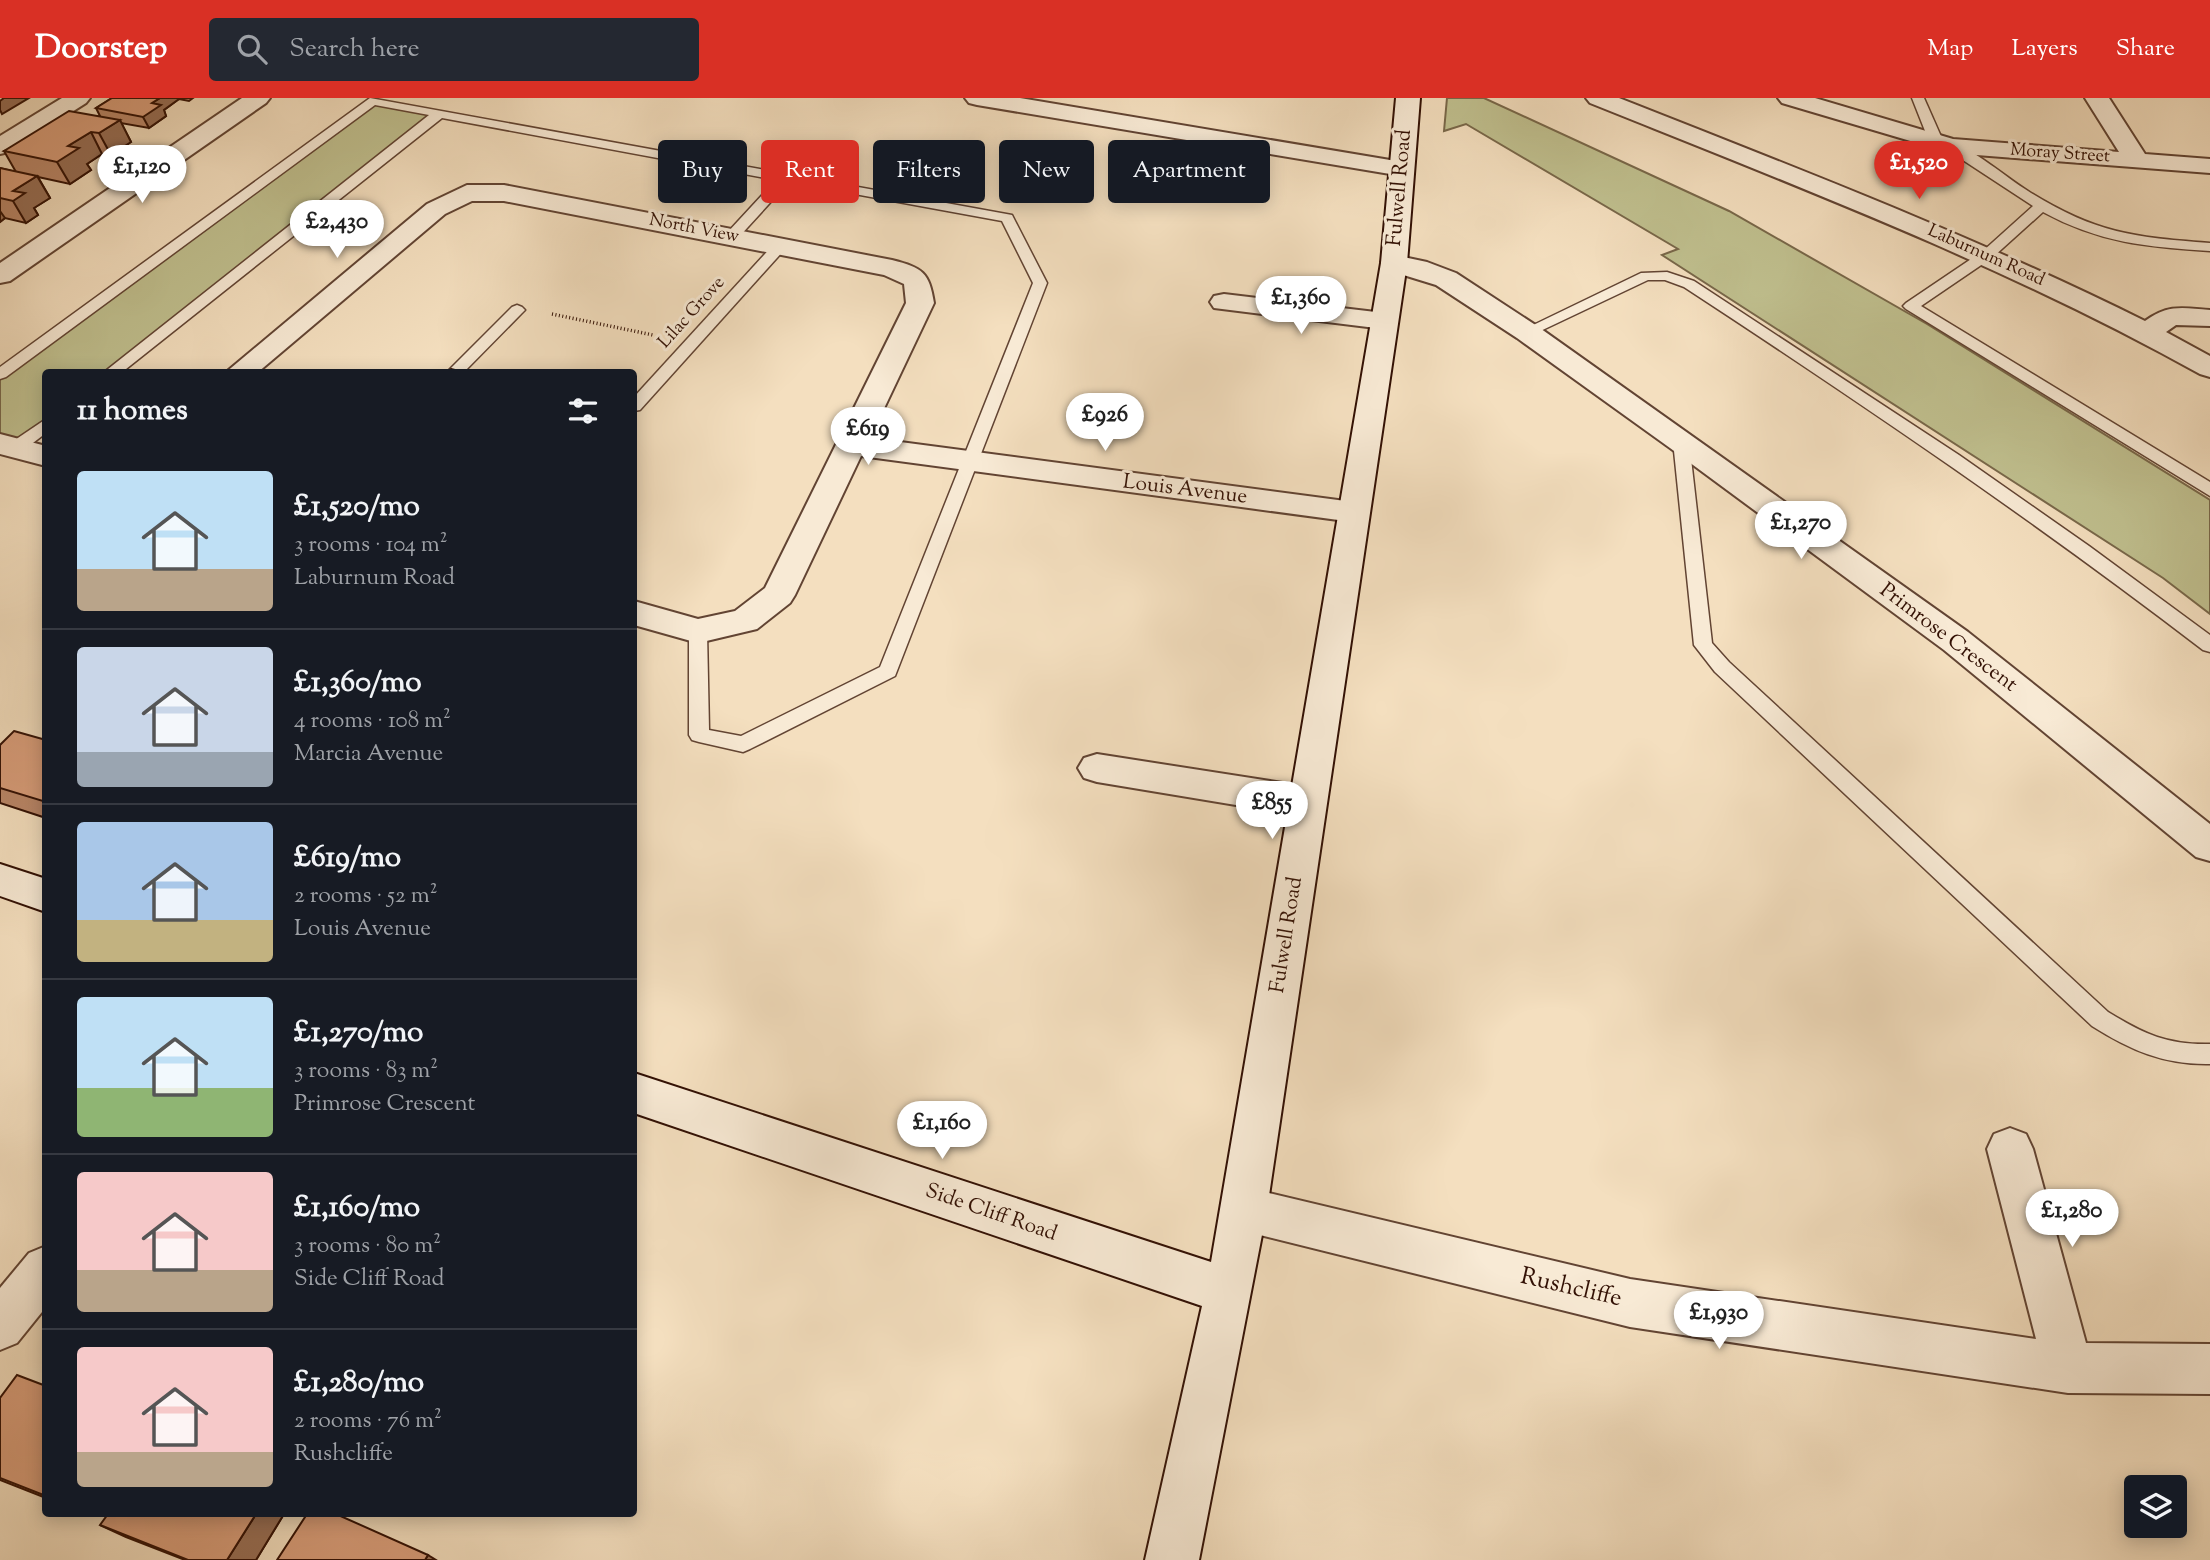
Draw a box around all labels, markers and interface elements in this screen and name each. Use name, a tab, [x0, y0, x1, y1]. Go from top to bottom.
search box	[209, 18, 699, 81]
text: Doorstep	[35, 25, 167, 73]
icon: search	[233, 30, 271, 68]
text: Search here	[289, 31, 420, 68]
text: Map	[1927, 32, 1973, 66]
text: Layers	[2011, 32, 2078, 66]
text: Share	[2116, 32, 2175, 66]
street label: Fulwell Road	[1380, 128, 1420, 248]
street label: Moray Street	[2009, 138, 2111, 170]
chip: Buy	[658, 140, 747, 203]
chip: Rent	[761, 140, 859, 203]
chip: Filters	[873, 140, 985, 203]
chip: New	[999, 140, 1094, 203]
chip: Apartment	[1108, 140, 1270, 203]
pin: £1,520	[1862, 141, 1976, 201]
pin: £1,120	[85, 146, 199, 205]
text: £1,520	[1890, 147, 1948, 180]
text: £1,120	[113, 151, 171, 184]
pin: £2,430	[280, 200, 394, 260]
text: £2,430	[306, 206, 368, 239]
street label: North View	[647, 208, 742, 251]
street label: Laburnum Road	[1923, 219, 2049, 293]
street label: Lilac Grove	[653, 271, 731, 355]
pin: £1,360	[1244, 276, 1358, 336]
text: £1,360	[1271, 282, 1331, 315]
text: 11 homes	[77, 390, 188, 433]
icon: filters	[564, 392, 602, 430]
pin: £926	[1064, 394, 1146, 453]
text: £926	[1082, 399, 1128, 432]
pin: £619	[827, 408, 909, 467]
text: £619	[847, 413, 889, 446]
street label: Louis Avenue	[1121, 467, 1249, 513]
text: £1,520/mo	[294, 486, 420, 529]
icon: home	[133, 499, 217, 583]
pin: £1,270	[1744, 502, 1858, 561]
text: £1,270	[1771, 507, 1831, 540]
text: 3 rooms · 104 m²	[294, 529, 448, 562]
text: Laburnum Road	[294, 562, 455, 595]
street label: Primrose Crescent	[1873, 576, 2023, 700]
text: £1,360/mo	[294, 662, 422, 705]
icon: home	[133, 675, 217, 759]
text: 4 rooms · 108 m²	[294, 705, 451, 738]
text: Marcia Avenue	[294, 738, 443, 771]
pin: £855	[1231, 782, 1313, 841]
text: £855	[1252, 787, 1292, 820]
text: £619/mo	[294, 837, 401, 880]
icon: home	[133, 850, 217, 934]
street label: Fulwell Road	[1263, 875, 1311, 995]
text: 2 rooms · 52 m²	[294, 880, 437, 913]
text: Louis Avenue	[294, 913, 431, 946]
text: £1,270/mo	[294, 1012, 424, 1055]
icon: home	[133, 1025, 217, 1109]
text: 3 rooms · 83 m²	[294, 1055, 438, 1088]
text: Primrose Crescent	[294, 1088, 475, 1121]
pin: £1,160	[885, 1102, 999, 1161]
text: £1,160	[913, 1107, 971, 1140]
street label: Side Cliff Road	[921, 1176, 1061, 1250]
text: £1,160/mo	[294, 1187, 420, 1230]
pin: £1,280	[2015, 1190, 2129, 1249]
text: £1,280	[2042, 1195, 2102, 1228]
icon: home	[133, 1200, 217, 1284]
text: 3 rooms · 80 m²	[294, 1230, 441, 1263]
street label: Rushcliffe	[1517, 1260, 1625, 1316]
text: Side Cliff Road	[294, 1263, 445, 1296]
pin: £1,930	[1662, 1292, 1776, 1351]
text: £1,930	[1690, 1297, 1748, 1330]
text: £1,280/mo	[294, 1362, 424, 1405]
icon: home	[133, 1375, 217, 1459]
text: 2 rooms · 76 m²	[294, 1405, 442, 1438]
text: Rushcliffe	[294, 1438, 393, 1471]
map controls	[2124, 1475, 2187, 1538]
button: layers	[2124, 1475, 2187, 1538]

